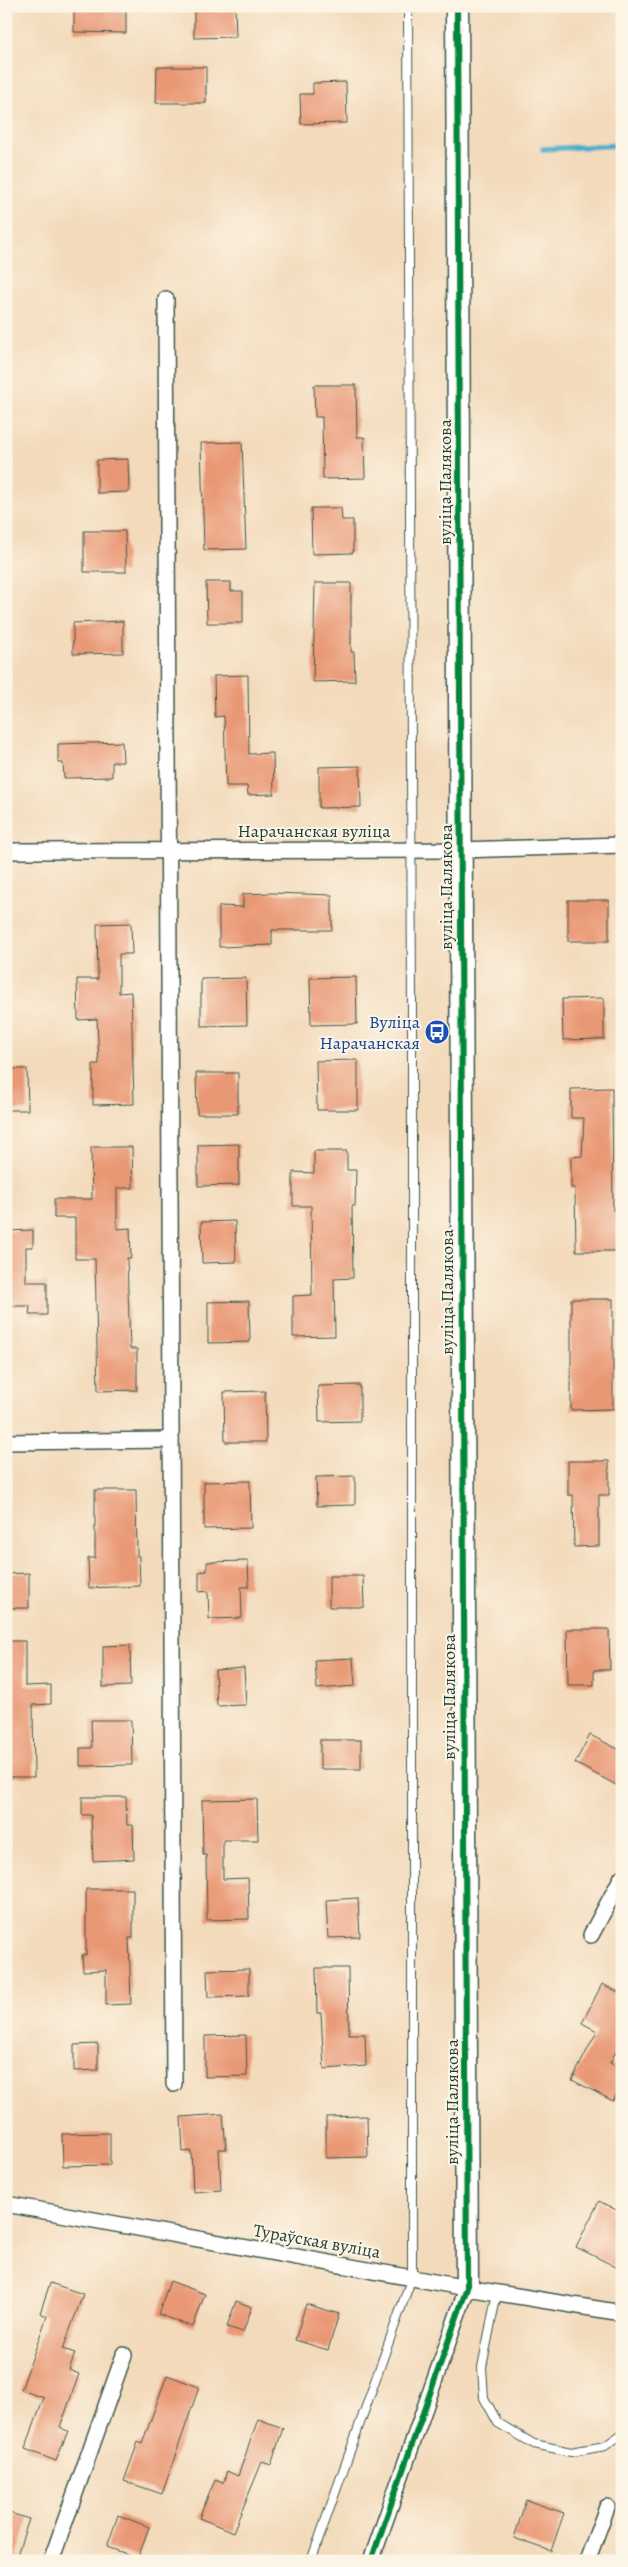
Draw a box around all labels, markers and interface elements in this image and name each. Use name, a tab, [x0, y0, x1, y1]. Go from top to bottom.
street label: вуліца Палякова	[433, 418, 457, 545]
street label: Нарачанская вуліца	[237, 819, 391, 843]
street label: вуліца Палякова	[434, 823, 458, 950]
place label: Вуліца Нарачанская	[320, 1010, 421, 1055]
bus stop icon: Вуліца Нарачанская	[424, 1019, 450, 1045]
street label: вуліца Палякова	[435, 1228, 459, 1355]
street label: вуліца Палякова	[437, 1633, 461, 1760]
street label: вуліца Палякова	[440, 2038, 464, 2165]
street label: Тураўская вуліца	[252, 2218, 383, 2264]

